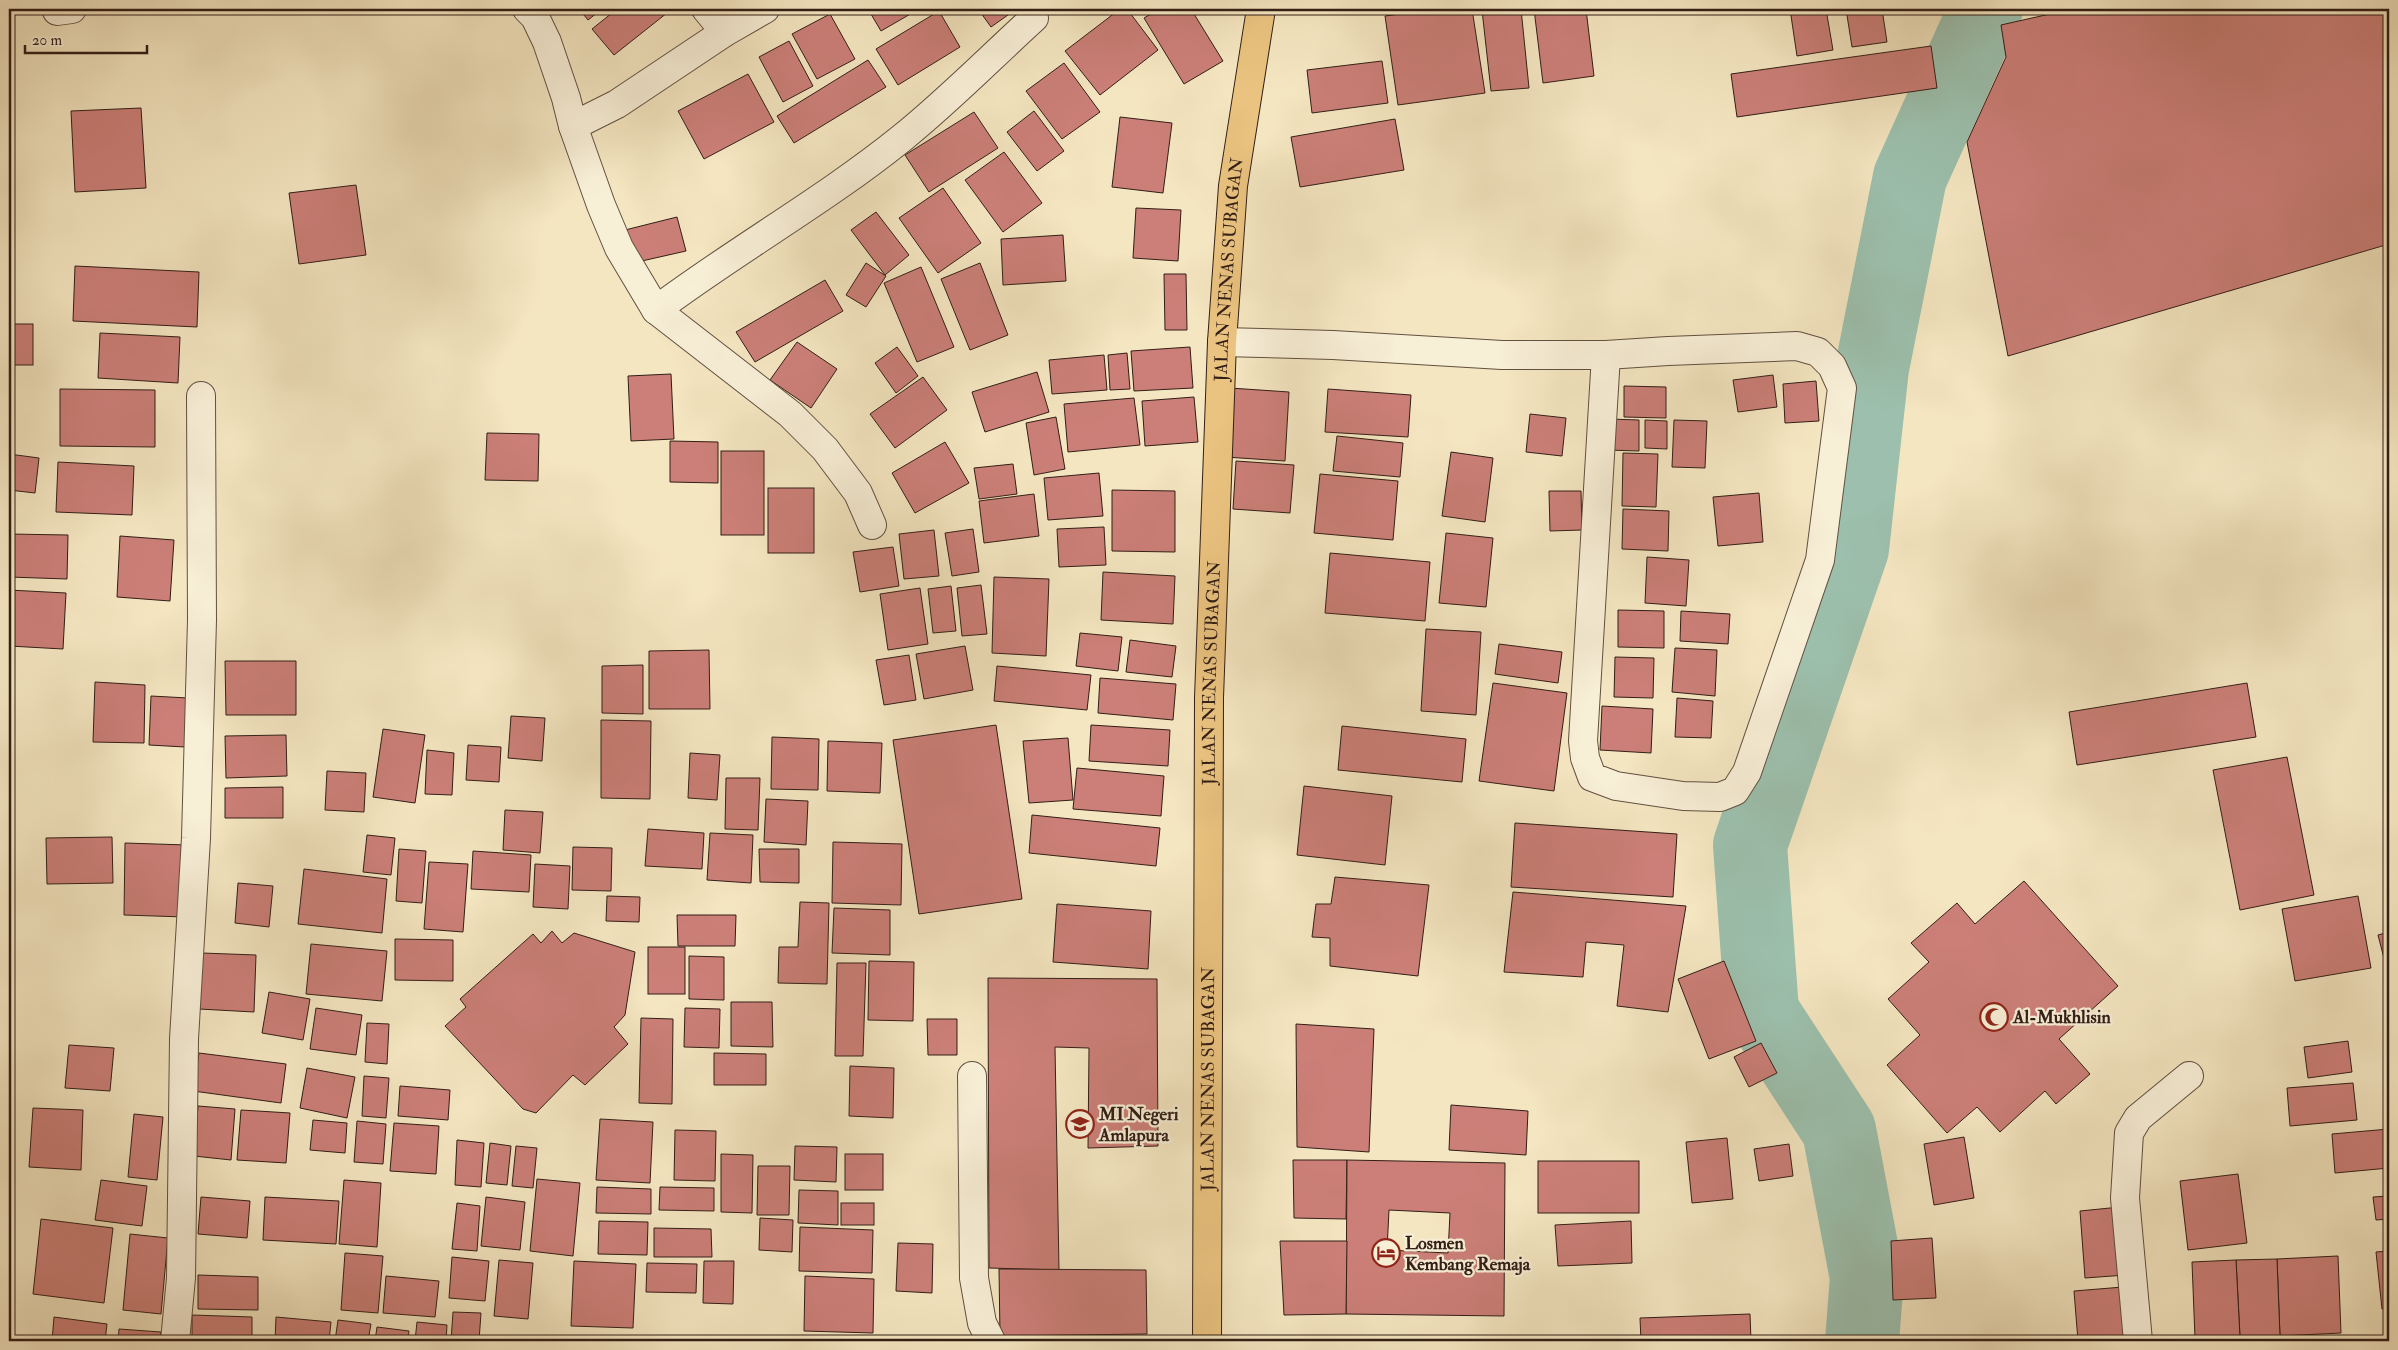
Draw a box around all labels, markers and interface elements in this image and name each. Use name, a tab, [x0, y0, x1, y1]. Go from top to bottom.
scale bar	[25, 22, 148, 54]
text: 20 m	[32, 31, 62, 50]
street label: JALAN NENAS SUBAGAN	[1210, 156, 1249, 383]
street label: JALAN NENAS SUBAGAN	[1198, 560, 1226, 786]
street label: JALAN NENAS SUBAGAN	[1196, 967, 1220, 1192]
mosque icon: Al-Mukhlisin	[1979, 1002, 2009, 1032]
place label: Al-Mukhlisin	[2012, 1006, 2111, 1029]
place label: MI Negeri Amlapura	[1098, 1103, 1179, 1147]
school or university icon: MI Negeri Amlapura	[1065, 1109, 1095, 1139]
place label: Losmen Kembang Remaja	[1405, 1232, 1531, 1276]
hotel icon: Losmen Kembang Remaja	[1371, 1238, 1401, 1268]

